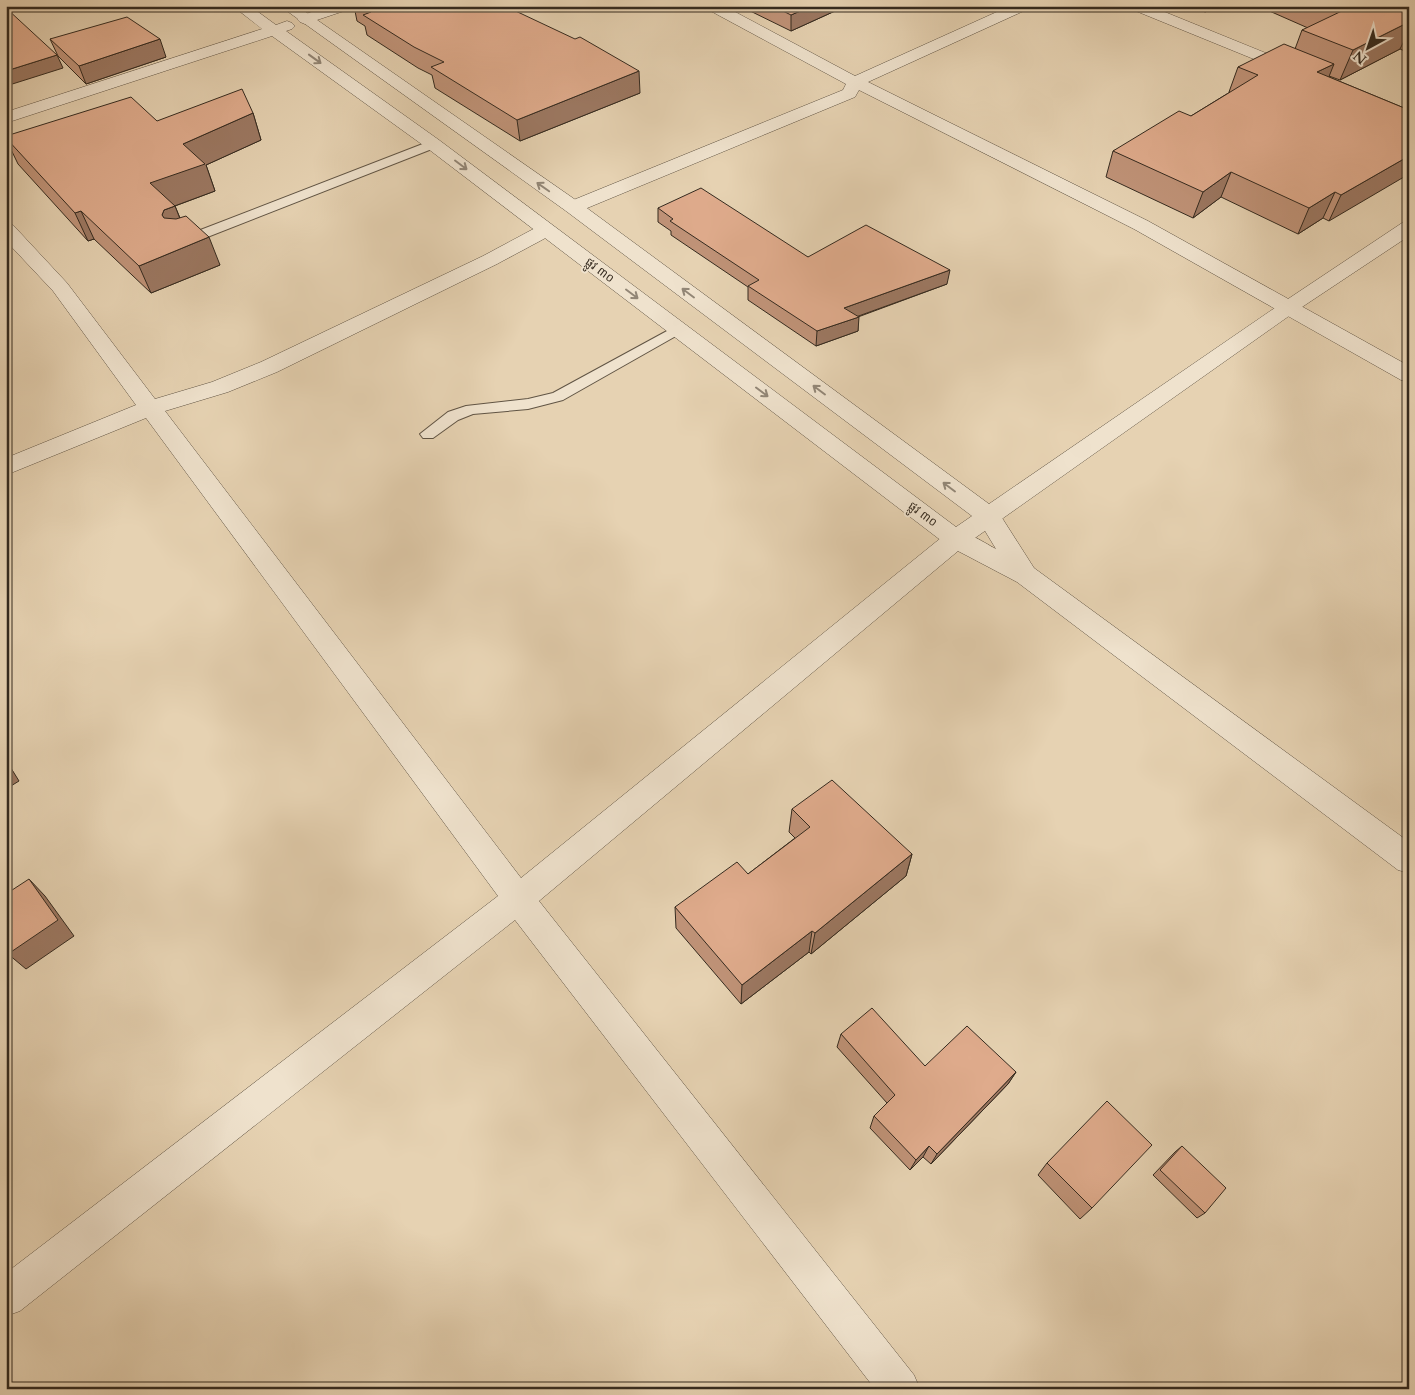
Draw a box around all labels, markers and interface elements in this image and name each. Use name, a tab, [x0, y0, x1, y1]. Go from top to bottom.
north arrow	[1342, 22, 1392, 72]
text: N	[1349, 46, 1371, 69]
one-way arrow	[308, 54, 322, 64]
one-way arrow	[454, 160, 468, 170]
one-way arrow	[537, 182, 551, 192]
street label: ផ្លូវ ៣០	[581, 254, 618, 288]
one-way arrow	[681, 288, 695, 298]
one-way arrow	[625, 289, 638, 300]
one-way arrow	[812, 385, 826, 395]
one-way arrow	[755, 387, 768, 398]
one-way arrow	[942, 482, 956, 492]
street label: ផ្លូវ ៣០	[904, 498, 941, 532]

